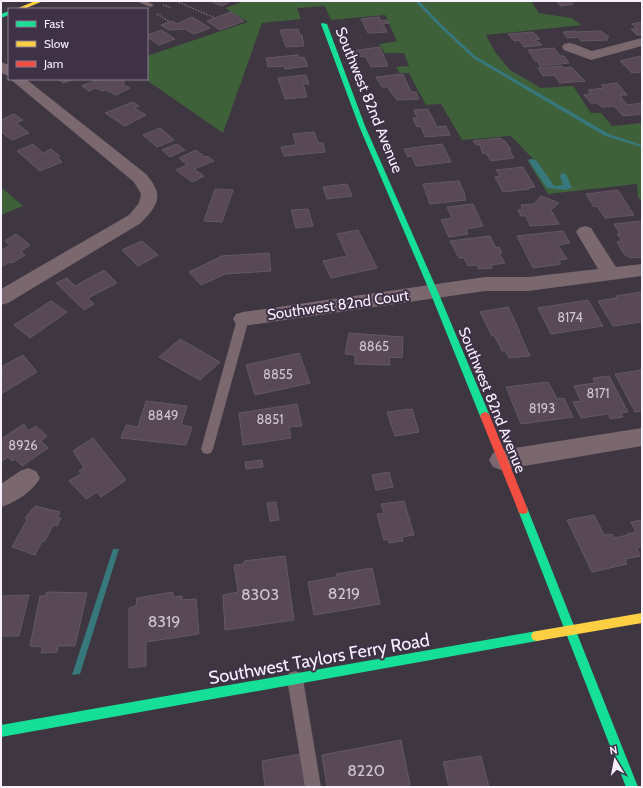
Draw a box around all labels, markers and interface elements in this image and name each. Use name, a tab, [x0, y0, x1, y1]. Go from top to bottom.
legend	[8, 8, 148, 80]
text: Fast	[44, 16, 64, 31]
street label: Southwest 82nd Avenue	[332, 24, 407, 176]
text: Slow	[44, 36, 69, 51]
text: Jam	[43, 56, 63, 71]
street label: Southwest 82nd Court	[266, 286, 410, 324]
house number: 8174	[557, 309, 583, 325]
street label: Southwest 82nd Avenue	[455, 324, 530, 476]
house number: 8865	[359, 338, 389, 354]
house number: 8855	[263, 366, 293, 382]
house number: 8171	[587, 385, 609, 401]
house number: 8193	[529, 400, 555, 416]
house number: 8849	[148, 407, 178, 423]
house number: 8851	[256, 411, 284, 427]
house number: 8926	[8, 437, 38, 453]
house number: 8219	[328, 584, 360, 603]
house number: 8303	[241, 585, 279, 604]
house number: 8319	[148, 612, 180, 631]
street label: Southwest Taylors Ferry Road	[207, 629, 431, 689]
north arrow	[595, 740, 635, 780]
text: N	[608, 743, 618, 758]
house number: 8220	[347, 761, 385, 780]

